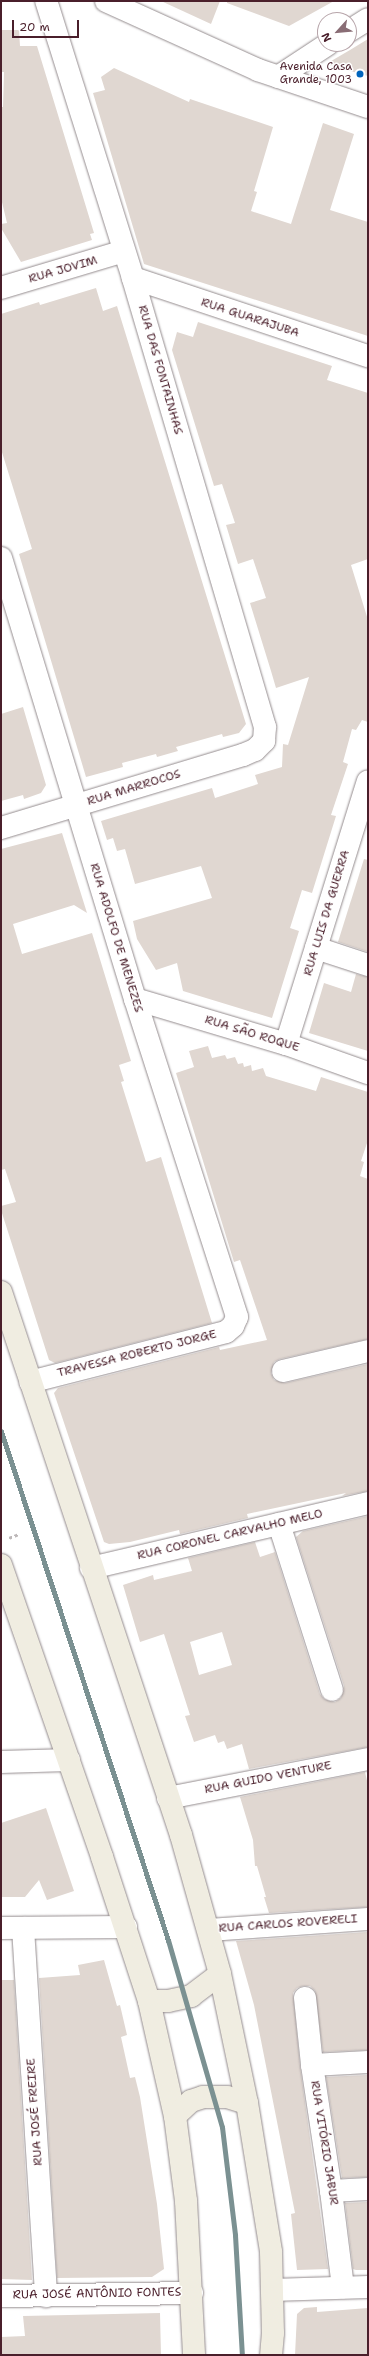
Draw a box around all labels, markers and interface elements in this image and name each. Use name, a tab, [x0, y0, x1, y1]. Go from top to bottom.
scale bar	[14, 12, 81, 38]
north arrow	[317, 12, 357, 52]
text: 20 m	[19, 19, 50, 35]
text: N	[318, 30, 335, 45]
place label: Avenida Casa Grande, 1003	[280, 61, 352, 87]
marker: Avenida Casa Grande, 1003	[355, 69, 365, 79]
street label: RUA JOVIM	[27, 253, 99, 287]
street label: RUA GUARAJUBA	[199, 295, 301, 341]
street label: RUA DAS FONTAINHAS	[135, 304, 185, 436]
street label: RUA MARROCOS	[86, 767, 182, 809]
street label: RUA LUIS DA GUERRA	[301, 848, 353, 978]
street label: RUA ADOLFO DE MENEZES	[86, 862, 146, 1014]
street label: RUA SÃO ROQUE	[203, 1013, 301, 1055]
street label: TRAVESSA ROBERTO JORGE	[56, 1327, 218, 1381]
street label: RUA CORONEL CARVALHO MELO	[136, 1507, 324, 1563]
street label: RUA GUIDO VENTURE	[203, 1759, 333, 1797]
street label: RUA CARLOS ROVERELI	[218, 1912, 358, 1936]
street label: RUA JOSÉ FREIRE	[24, 2058, 46, 2166]
street label: RUA VITÓRIO JABUR	[307, 2080, 341, 2206]
street label: RUA JOSÉ ANTÔNIO FONTES	[13, 2285, 181, 2303]

